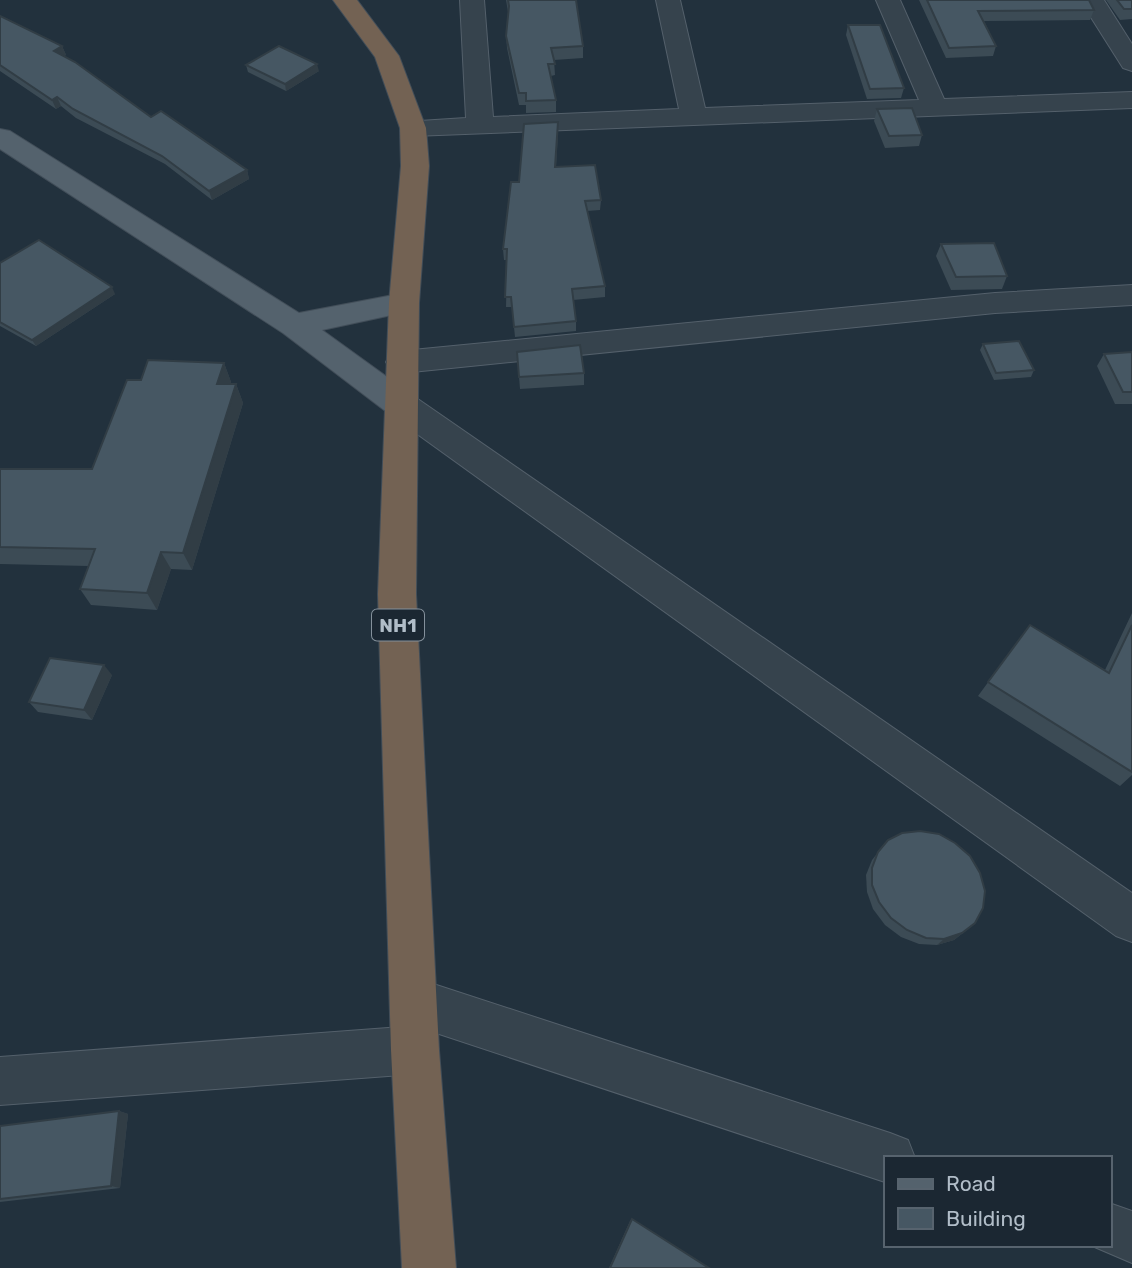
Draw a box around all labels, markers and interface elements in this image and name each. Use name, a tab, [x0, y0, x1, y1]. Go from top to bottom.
road number: NH1	[372, 610, 424, 640]
legend	[884, 1156, 1111, 1247]
text: Road	[946, 1171, 996, 1196]
text: Building	[946, 1206, 1026, 1231]

